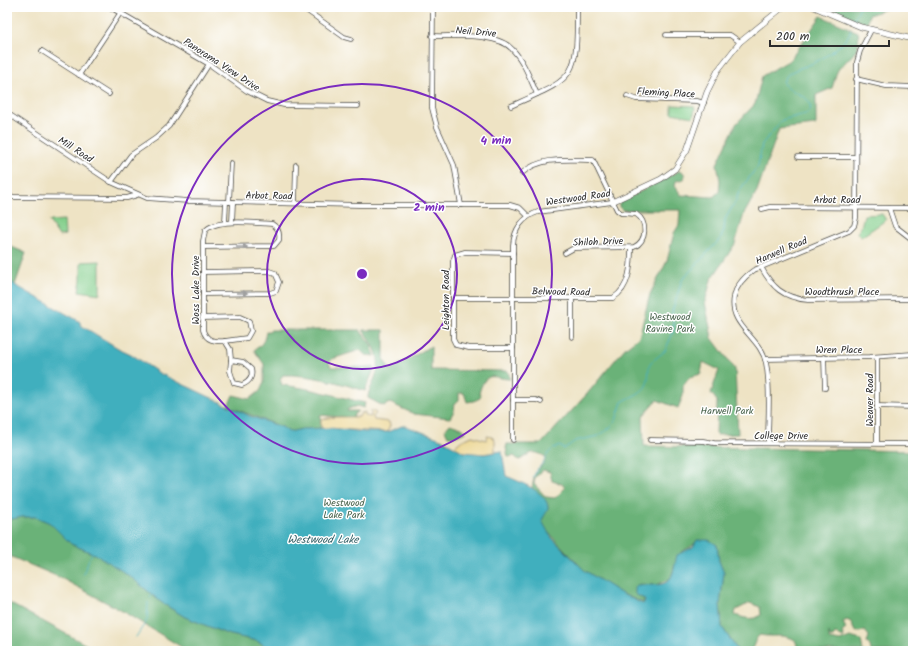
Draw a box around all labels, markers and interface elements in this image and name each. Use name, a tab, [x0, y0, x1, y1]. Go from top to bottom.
street label: Neil Drive	[455, 22, 498, 42]
scale bar	[770, 22, 889, 48]
text: 200 m	[776, 27, 810, 46]
street label: Panorama View Drive	[180, 34, 263, 96]
street label: Fleming Place	[636, 83, 696, 103]
text: 4 min	[481, 131, 512, 150]
street label: Mill Road	[55, 132, 97, 168]
street label: Westwood Road	[545, 185, 613, 210]
street label: Arbot Road	[245, 188, 294, 204]
street label: Arbot Road	[813, 192, 862, 208]
text: 2 min	[413, 198, 445, 217]
street label: Harwell Road	[753, 232, 811, 269]
street label: Shiloh Drive	[573, 233, 624, 251]
one-way arrow	[236, 244, 249, 250]
street label: Woss Lake Drive	[188, 255, 204, 325]
centre of rings	[355, 267, 369, 281]
street label: Leighton Road	[438, 269, 454, 330]
street label: Belwood Road	[532, 283, 591, 301]
street label: Woodthrush Place	[805, 284, 880, 300]
one-way arrow	[236, 290, 249, 296]
park label: Westwood Ravine Park	[645, 309, 695, 337]
street label: Wren Place	[816, 342, 863, 358]
street label: Weaver Road	[862, 372, 878, 427]
park label: Harwell Park	[701, 403, 754, 419]
street label: College Drive	[754, 428, 809, 444]
park label: Westwood Lake Park	[323, 495, 366, 523]
water label: Westwood Lake	[287, 531, 360, 549]

